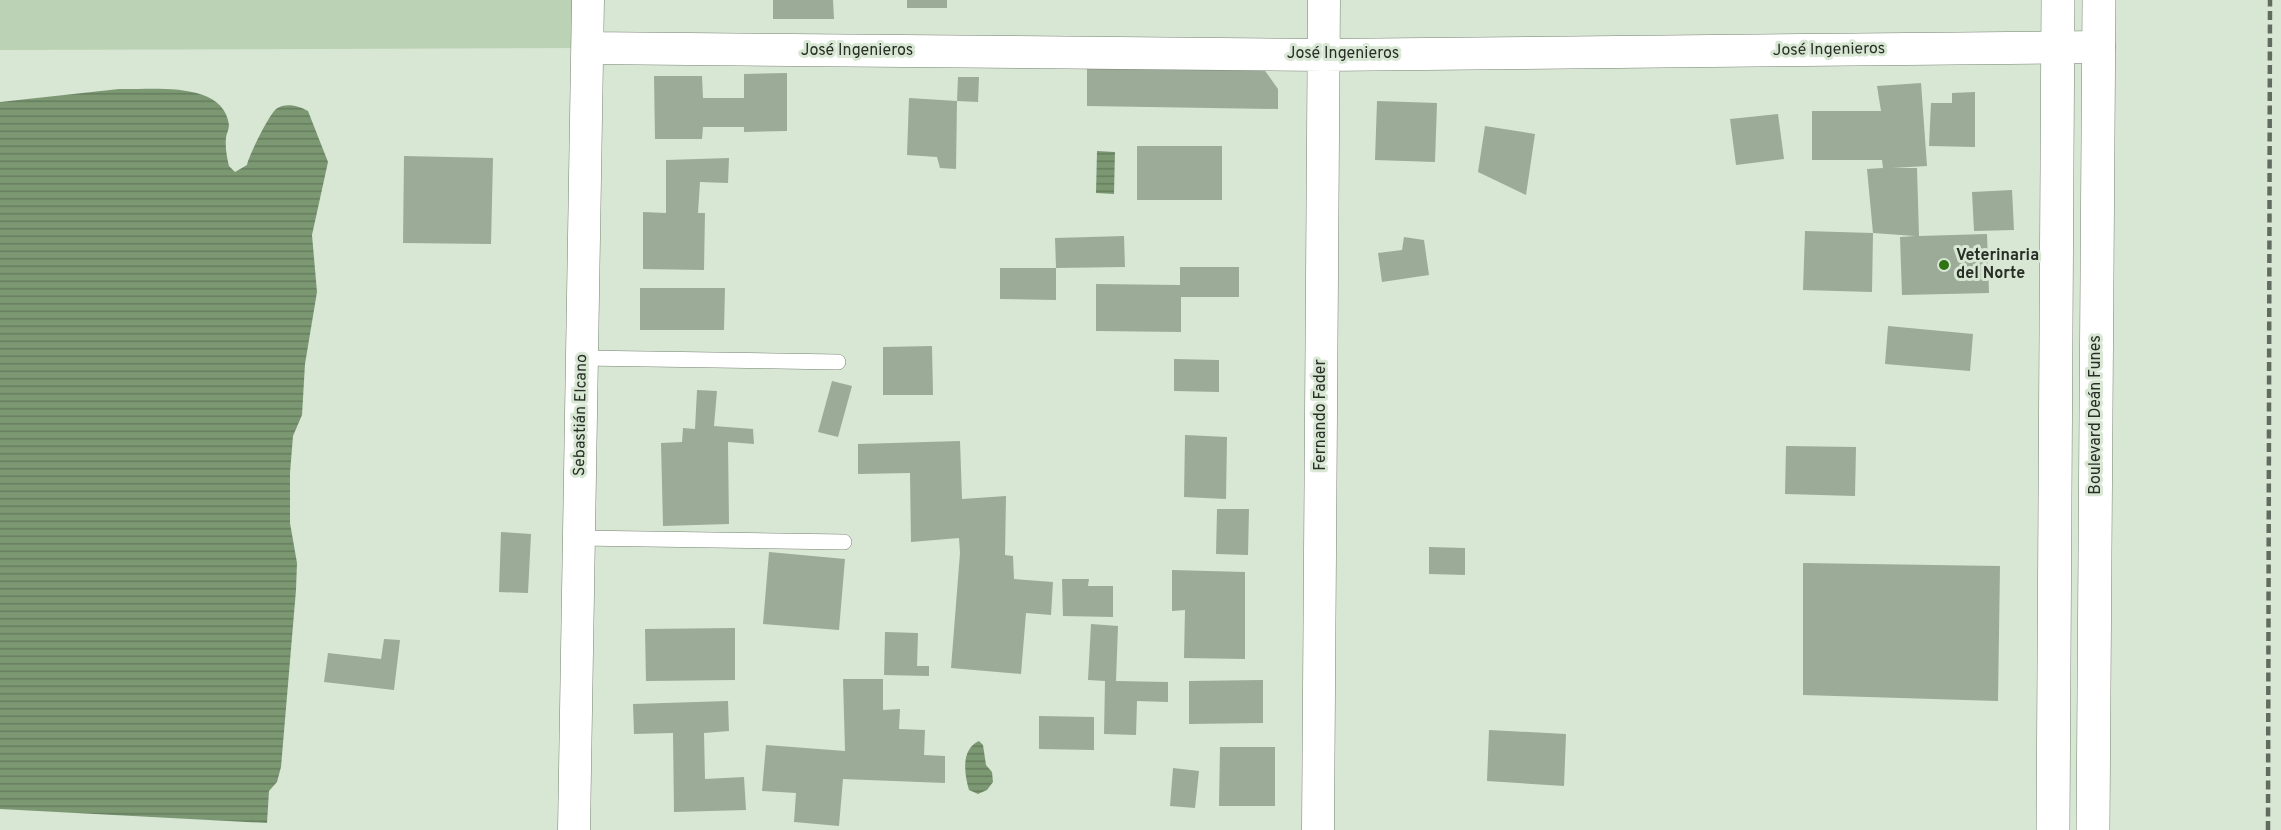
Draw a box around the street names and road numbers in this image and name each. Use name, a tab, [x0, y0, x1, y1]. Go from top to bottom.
street label: José Ingenieros	[1773, 39, 1885, 61]
street label: José Ingenieros	[801, 41, 913, 61]
street label: José Ingenieros	[1287, 44, 1399, 64]
street label: Boulevard Deán Funes	[2086, 335, 2106, 495]
street label: Sebastián Elcano	[570, 354, 592, 476]
street label: Fernando Fader	[1311, 359, 1331, 471]

